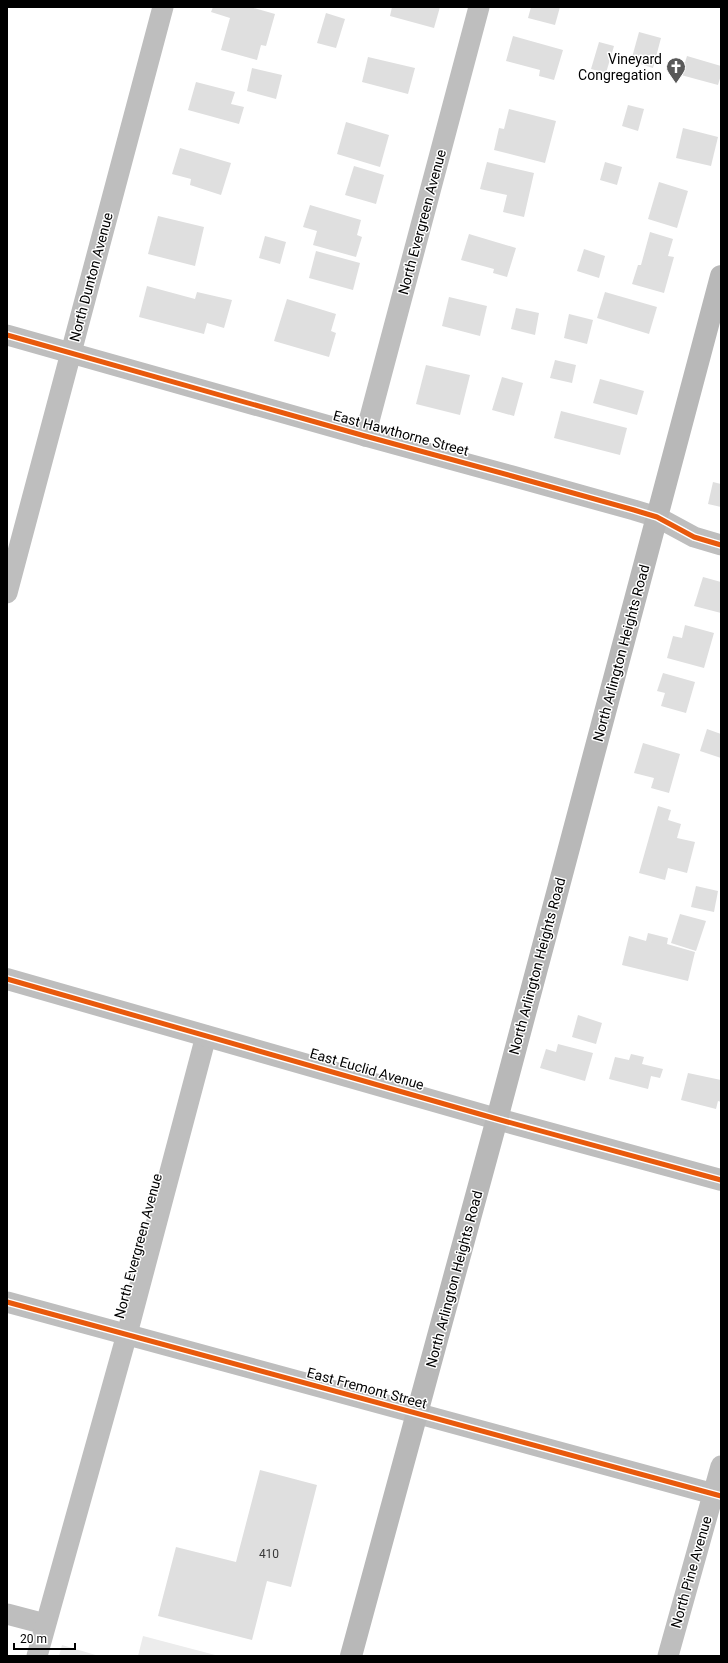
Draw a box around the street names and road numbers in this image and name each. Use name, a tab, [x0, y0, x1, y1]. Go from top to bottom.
street label: North Evergreen Avenue	[395, 148, 449, 296]
street label: North Dunton Avenue	[66, 211, 116, 343]
street label: East Hawthorne Street	[332, 407, 471, 459]
street label: North Arlington Heights Road	[590, 563, 652, 743]
street label: North Arlington Heights Road	[506, 876, 568, 1056]
street label: East Euclid Avenue	[308, 1045, 426, 1093]
street label: North Evergreen Avenue	[111, 1172, 165, 1320]
street label: North Arlington Heights Road	[423, 1189, 485, 1369]
street label: East Fremont Street	[305, 1364, 429, 1412]
street label: North Pine Avenue	[667, 1514, 715, 1630]

